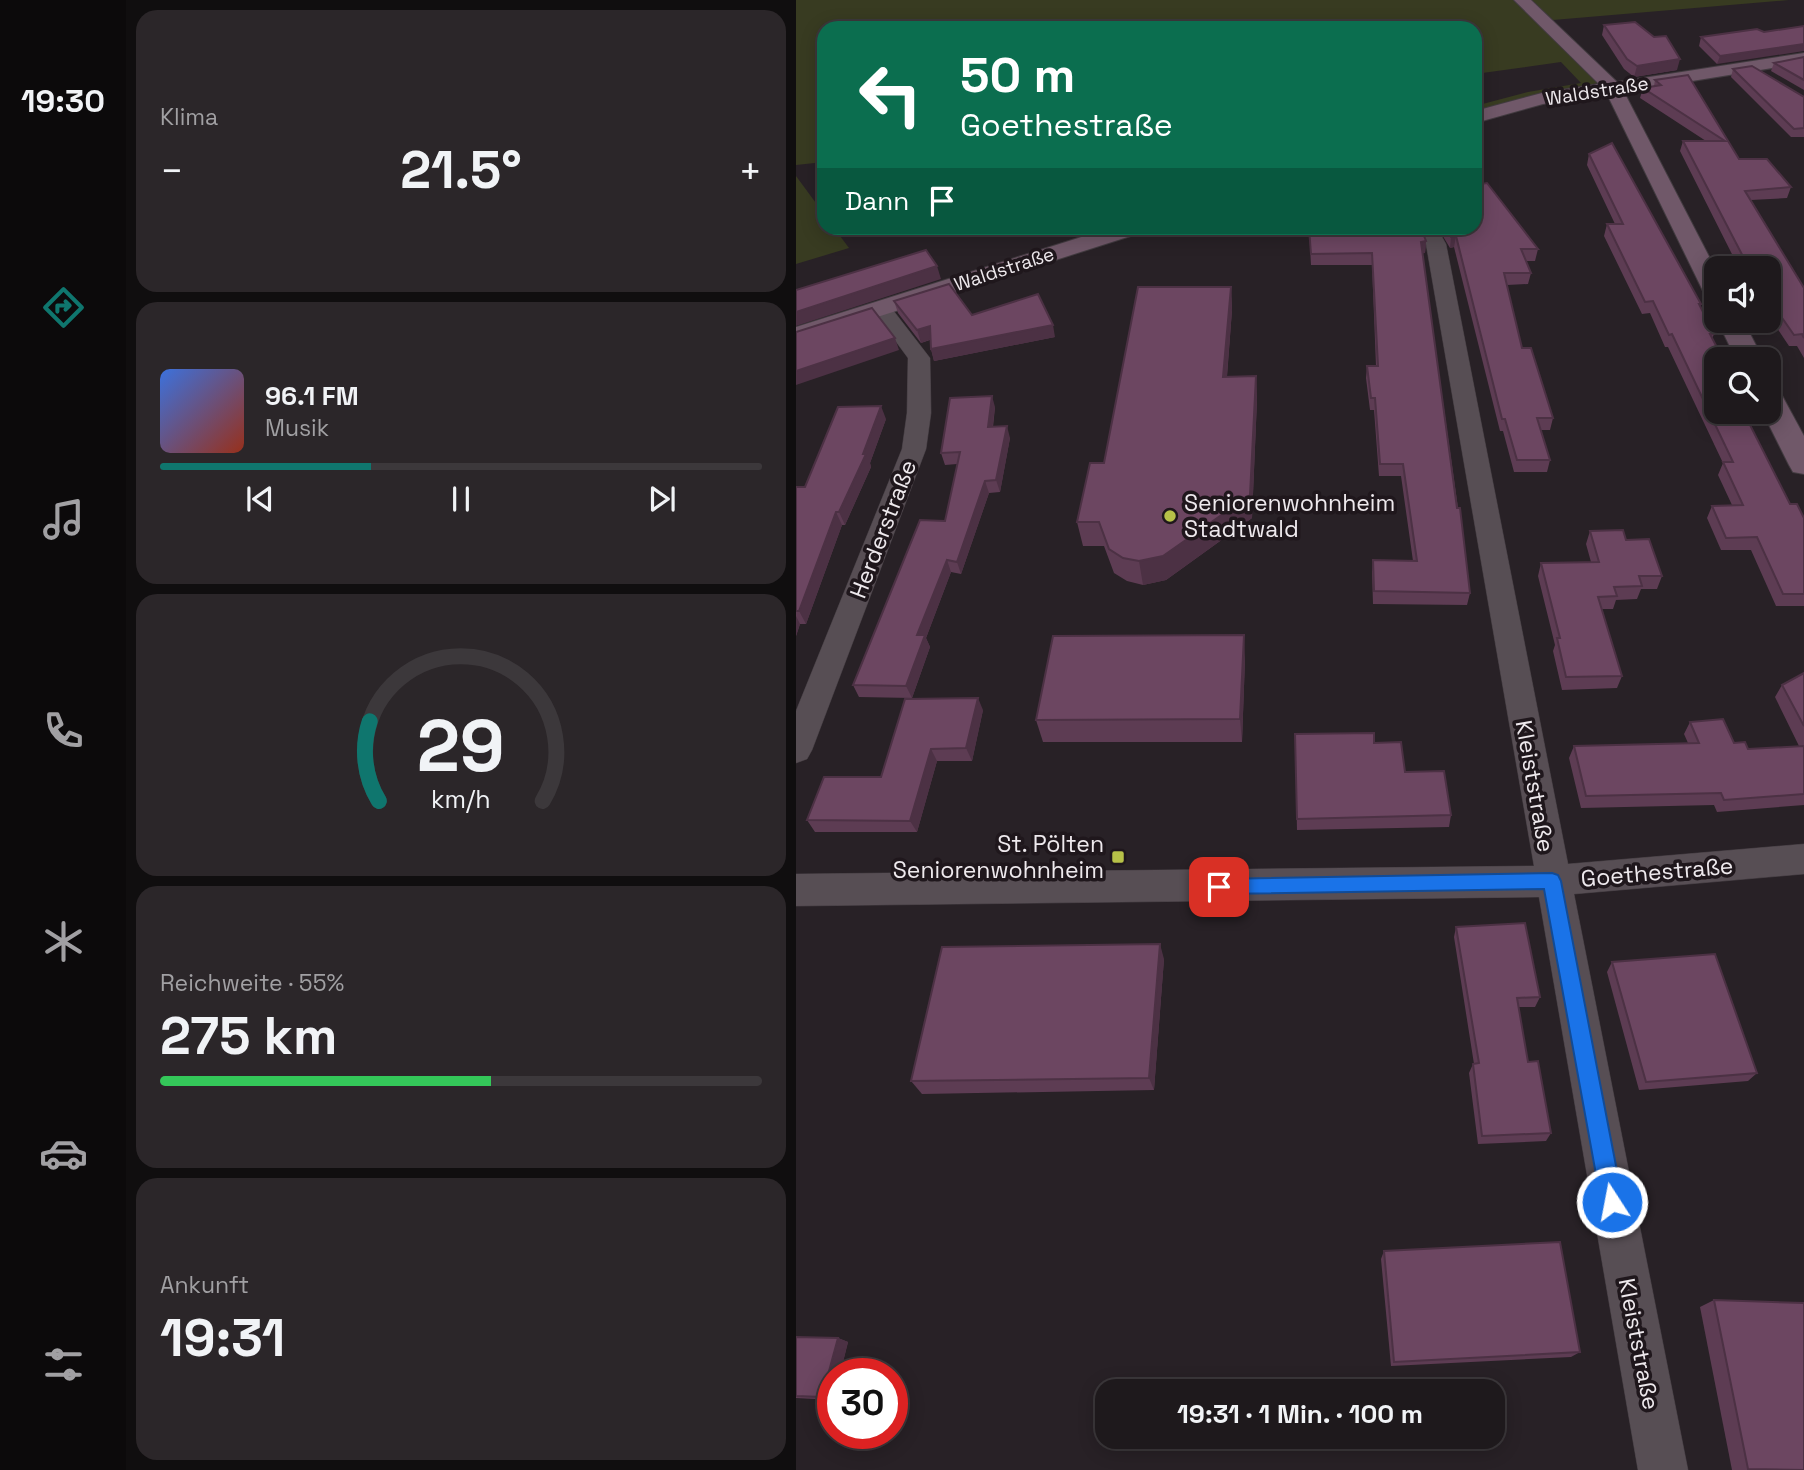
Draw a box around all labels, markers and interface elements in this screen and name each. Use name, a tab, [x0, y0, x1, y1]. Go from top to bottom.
text: 50 m	[960, 44, 1075, 106]
icon: left	[845, 49, 936, 140]
street label: Waldstraße	[1544, 71, 1650, 111]
text: 19:30	[21, 81, 105, 121]
text: Klima	[160, 102, 218, 132]
text: Goethestraße	[960, 105, 1173, 145]
text: 21.5°	[400, 137, 522, 203]
text: −	[160, 147, 184, 195]
text: +	[738, 147, 762, 195]
icon: arrive	[923, 182, 961, 220]
text: Dann	[845, 184, 909, 218]
street label: Waldstraße	[951, 241, 1057, 297]
map controls	[1704, 256, 1781, 424]
button: sound	[1704, 256, 1781, 333]
icon: directions	[39, 283, 88, 332]
button: search	[1704, 347, 1781, 424]
text: 96.1 FM	[265, 379, 359, 413]
text: Musik	[265, 413, 329, 443]
street label: Herderstraße	[843, 456, 923, 602]
icon: previous	[241, 480, 279, 518]
icon: pause	[442, 480, 480, 518]
icon: next	[643, 480, 681, 518]
place label: Seniorenwohnheim Stadtwald	[1184, 488, 1395, 544]
icon: music	[39, 495, 88, 544]
marker: Seniorenwohnheim Stadtwald	[1162, 508, 1178, 524]
text: 29	[417, 699, 505, 792]
icon: phone	[39, 706, 88, 755]
street label: Kleiststraße	[1509, 718, 1561, 854]
text: km/h	[431, 783, 491, 815]
place label: St. Pölten Seniorenwohnheim	[893, 829, 1104, 885]
marker: St. Pölten Seniorenwohnheim	[1110, 849, 1126, 865]
street label: Goethestraße	[1580, 850, 1734, 894]
pin	[1189, 857, 1249, 917]
icon: arrive	[1200, 868, 1238, 906]
icon: climate	[39, 917, 88, 966]
text: Reichweite · 55%	[160, 968, 344, 998]
text: 275 km	[160, 1003, 337, 1069]
icon: car	[39, 1129, 88, 1178]
position arrow	[1575, 1165, 1649, 1239]
text: Ankunft	[160, 1270, 249, 1300]
street label: Kleiststraße	[1612, 1276, 1666, 1412]
text: 19:31	[160, 1305, 285, 1371]
icon: filters	[39, 1340, 88, 1389]
speed limit sign: 30	[817, 1358, 908, 1449]
text: 19:31 · 1 Min. · 100 m	[1177, 1397, 1423, 1431]

